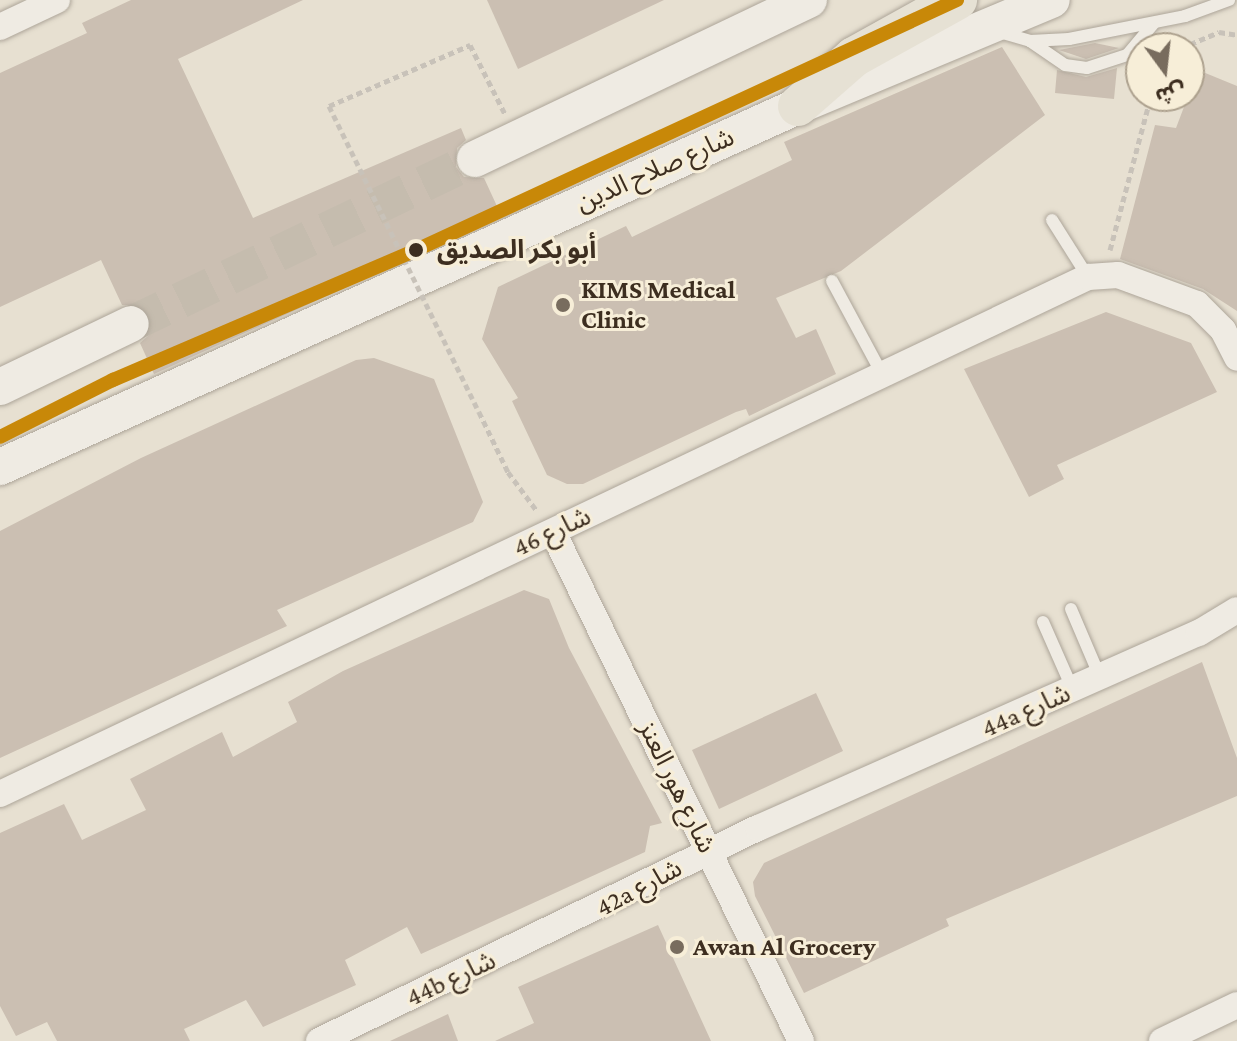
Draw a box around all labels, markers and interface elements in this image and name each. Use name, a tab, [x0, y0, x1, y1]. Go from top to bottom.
north arrow	[1125, 32, 1205, 112]
text: ش	[1153, 78, 1189, 110]
street label: شارع صلاح الدين	[571, 121, 739, 219]
place label: أبو بكر الصديق	[437, 234, 596, 266]
marker: أبو بكر الصديق	[402, 236, 430, 264]
place label: KIMS Medical Clinic	[581, 274, 735, 336]
marker: KIMS Medical Clinic	[552, 294, 574, 316]
street label: شارع 46	[508, 501, 596, 563]
street label: 44a شارع	[977, 678, 1075, 744]
street label: شارع هور العنز	[632, 716, 722, 858]
street label: 42a شارع	[591, 852, 687, 924]
place label: Awan Al Grocery	[693, 931, 876, 963]
marker: Awan Al Grocery	[668, 938, 686, 956]
street label: 44b شارع	[401, 945, 501, 1013]

